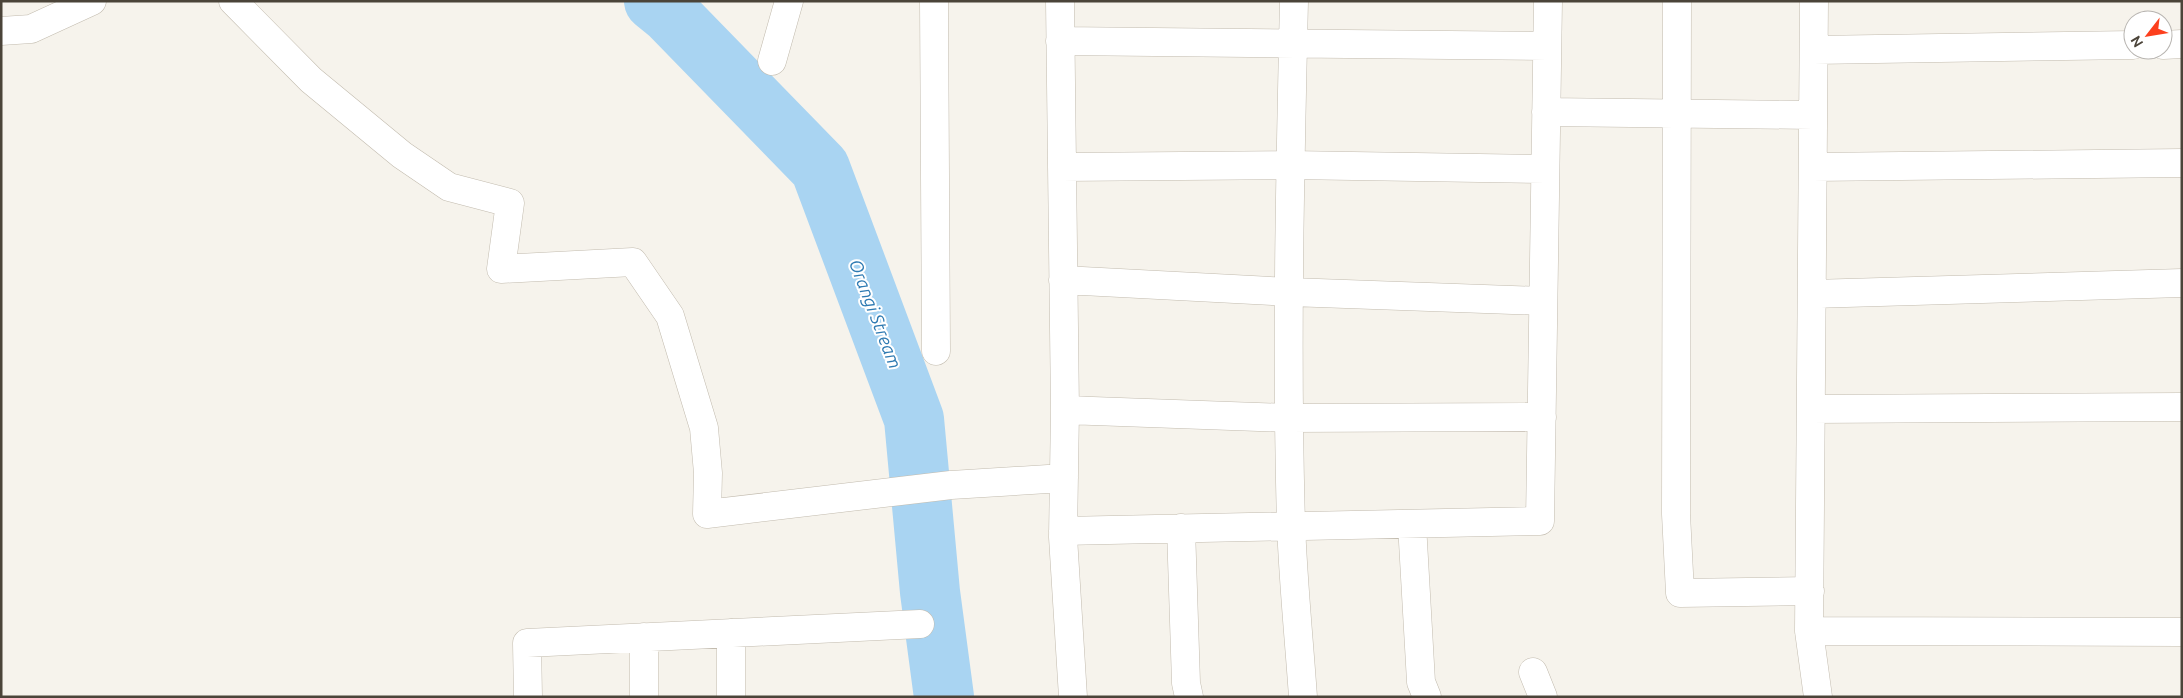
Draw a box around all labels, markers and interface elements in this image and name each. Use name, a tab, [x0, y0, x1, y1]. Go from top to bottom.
north arrow	[2123, 10, 2173, 60]
text: N	[2127, 33, 2146, 50]
water label: Orangi Stream	[846, 256, 906, 371]

